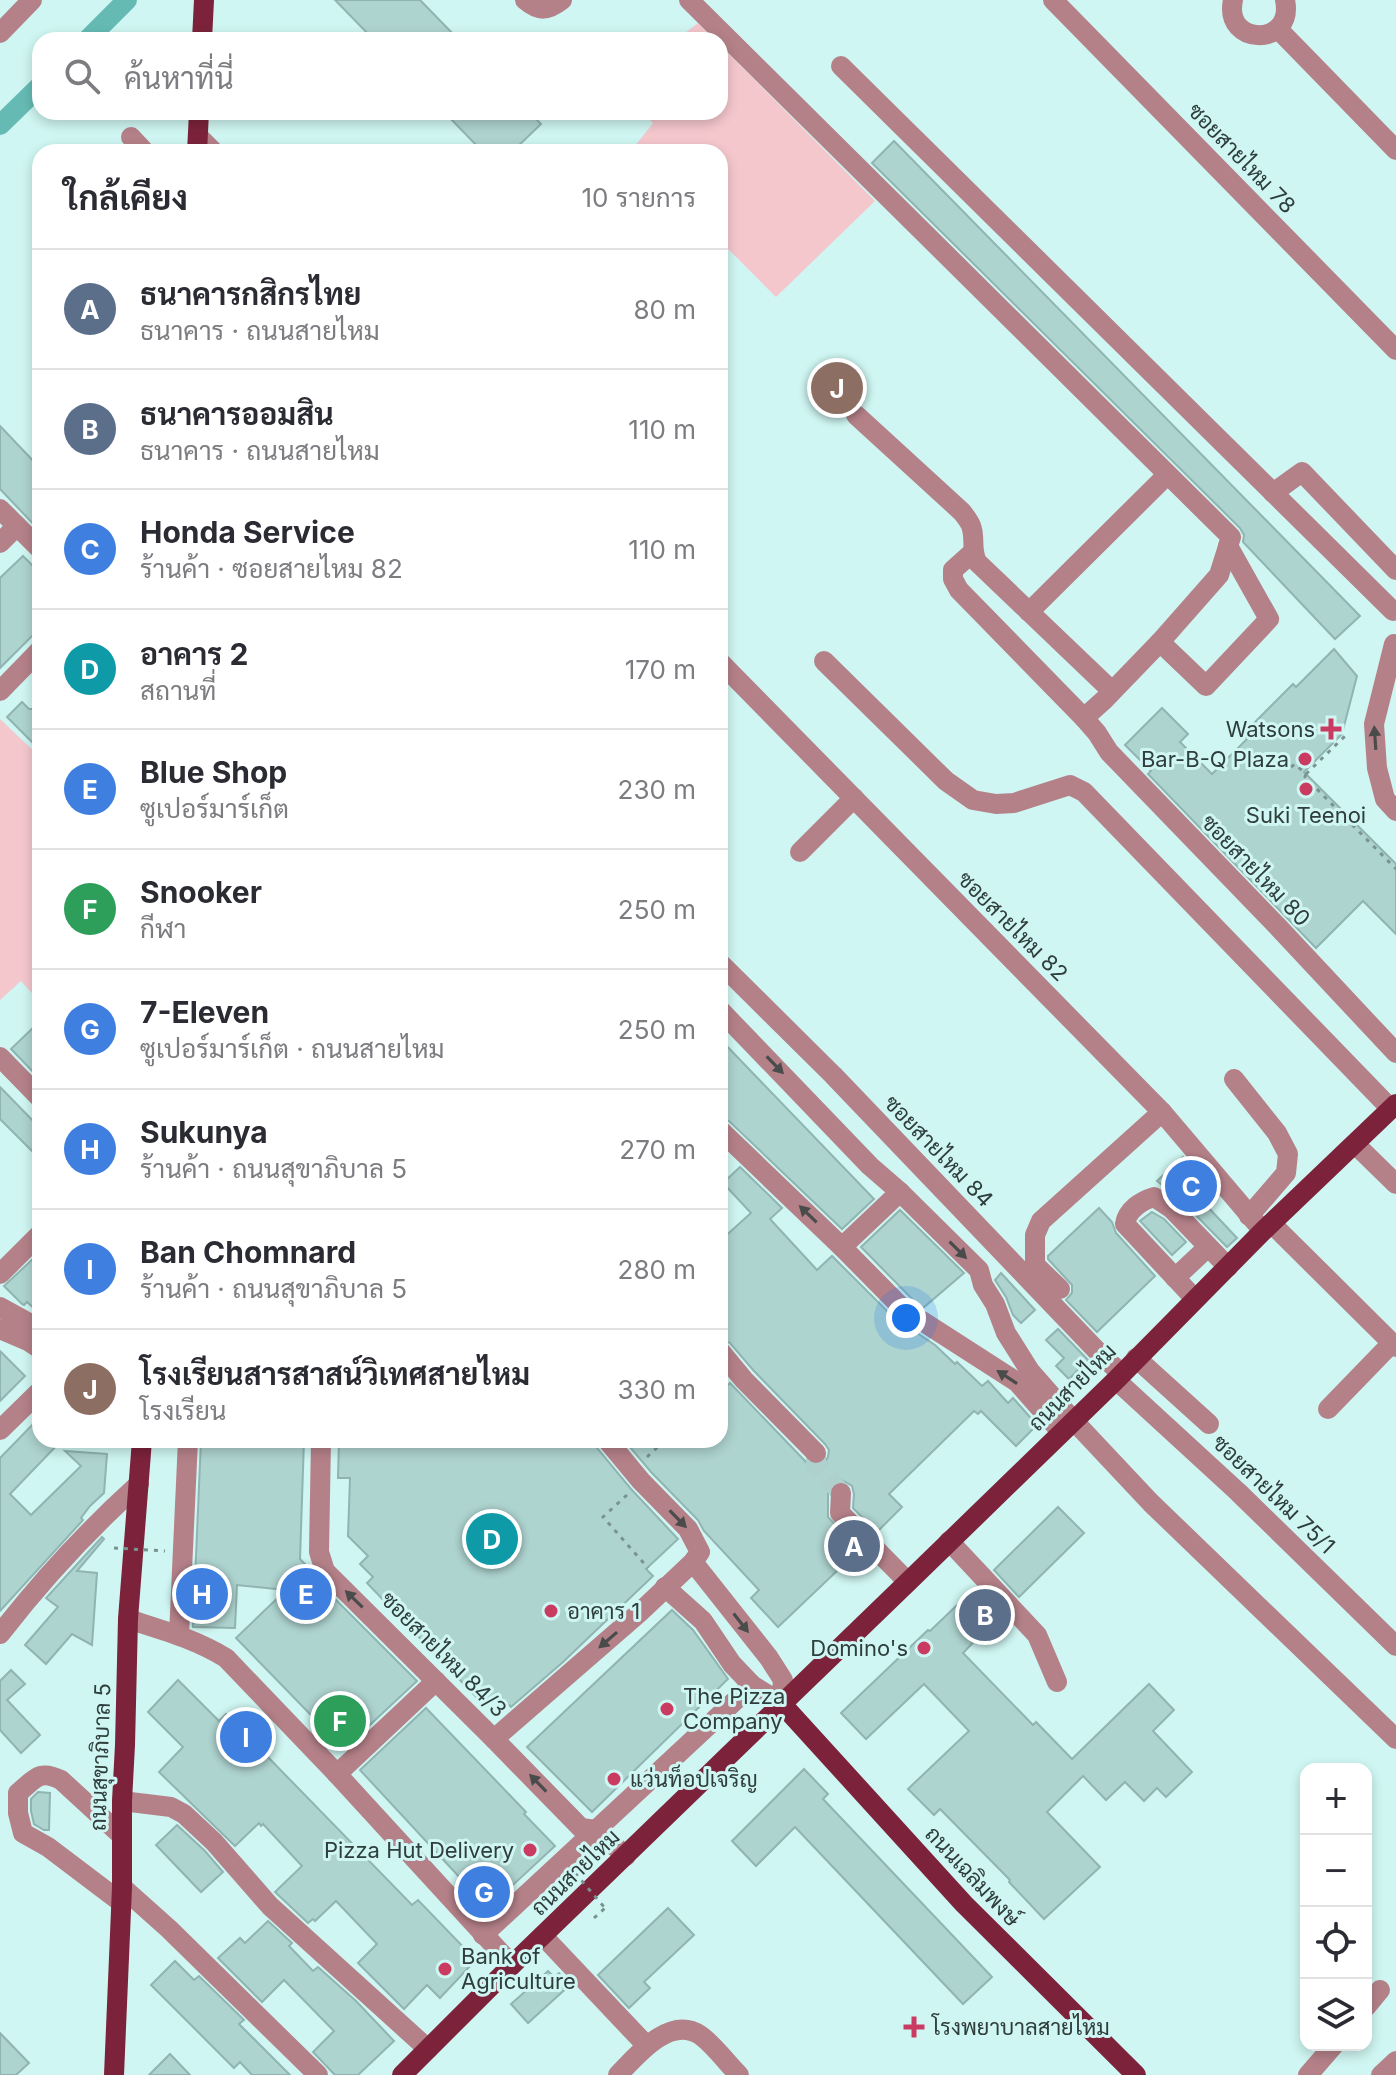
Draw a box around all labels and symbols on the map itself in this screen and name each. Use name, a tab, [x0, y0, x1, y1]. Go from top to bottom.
street label: ซอยสายไหม 78	[1183, 97, 1302, 218]
pin: J	[811, 358, 863, 418]
place label: Watsons	[1226, 716, 1315, 742]
marker: Watsons	[1322, 720, 1340, 738]
one-way arrow	[1368, 725, 1381, 750]
place label: Bar-B-Q Plaza	[1141, 746, 1289, 772]
marker: Bar-B-Q Plaza	[1296, 750, 1314, 768]
marker: Suki Teenoi	[1297, 780, 1315, 798]
place label: Suki Teenoi	[1246, 802, 1366, 828]
street label: ซอยสายไหม 80	[1196, 808, 1316, 931]
street label: ซอยสายไหม 82	[953, 865, 1074, 986]
one-way arrow	[765, 1055, 784, 1074]
street label: ซอยสายไหม 84	[879, 1089, 999, 1212]
pin: C	[1165, 1156, 1217, 1216]
one-way arrow	[798, 1205, 817, 1223]
one-way arrow	[948, 1240, 967, 1258]
your location	[886, 1298, 926, 1338]
street label: ถนนสายไหม	[1022, 1337, 1121, 1436]
one-way arrow	[996, 1370, 1018, 1384]
street label: ซอยสายไหม 75/1	[1207, 1428, 1341, 1559]
pin: D	[466, 1509, 518, 1569]
one-way arrow	[668, 1509, 687, 1528]
pin: A	[828, 1516, 880, 1576]
pin: H	[176, 1564, 228, 1624]
pin: E	[280, 1564, 332, 1624]
street label: ซอยสายไหม 84/3	[376, 1585, 513, 1722]
pin: B	[959, 1585, 1011, 1645]
one-way arrow	[345, 1590, 364, 1609]
place label: อาคาร 1	[567, 1598, 640, 1624]
marker: อาคาร 1	[542, 1602, 560, 1620]
one-way arrow	[733, 1613, 749, 1633]
one-way arrow	[598, 1631, 618, 1648]
place label: Domino's	[810, 1635, 908, 1661]
marker: Domino's	[915, 1639, 933, 1657]
street label: ถนนสุขาภิบาล 5	[84, 1683, 119, 1832]
place label: The Pizza Company	[683, 1683, 785, 1734]
pin: F	[314, 1691, 366, 1751]
marker: The Pizza Company	[658, 1700, 676, 1718]
pin: I	[220, 1707, 272, 1767]
place label: แว่นท็อปเจริญ	[630, 1764, 758, 1793]
marker: แว่นท็อปเจริญ	[605, 1770, 623, 1788]
one-way arrow	[529, 1774, 547, 1793]
street label: ถนนเฉลิมพงษ์	[920, 1820, 1027, 1932]
street label: ถนนสายไหม	[525, 1823, 625, 1921]
place label: Pizza Hut Delivery	[324, 1837, 514, 1863]
marker: Pizza Hut Delivery	[521, 1841, 539, 1859]
pin: G	[458, 1862, 510, 1922]
place label: Bank of Agriculture	[461, 1943, 576, 1994]
marker: Bank of Agriculture	[436, 1960, 454, 1978]
place label: โรงพยาบาลสายไหม	[931, 2013, 1110, 2040]
marker: โรงพยาบาลสายไหม	[903, 2016, 925, 2038]

